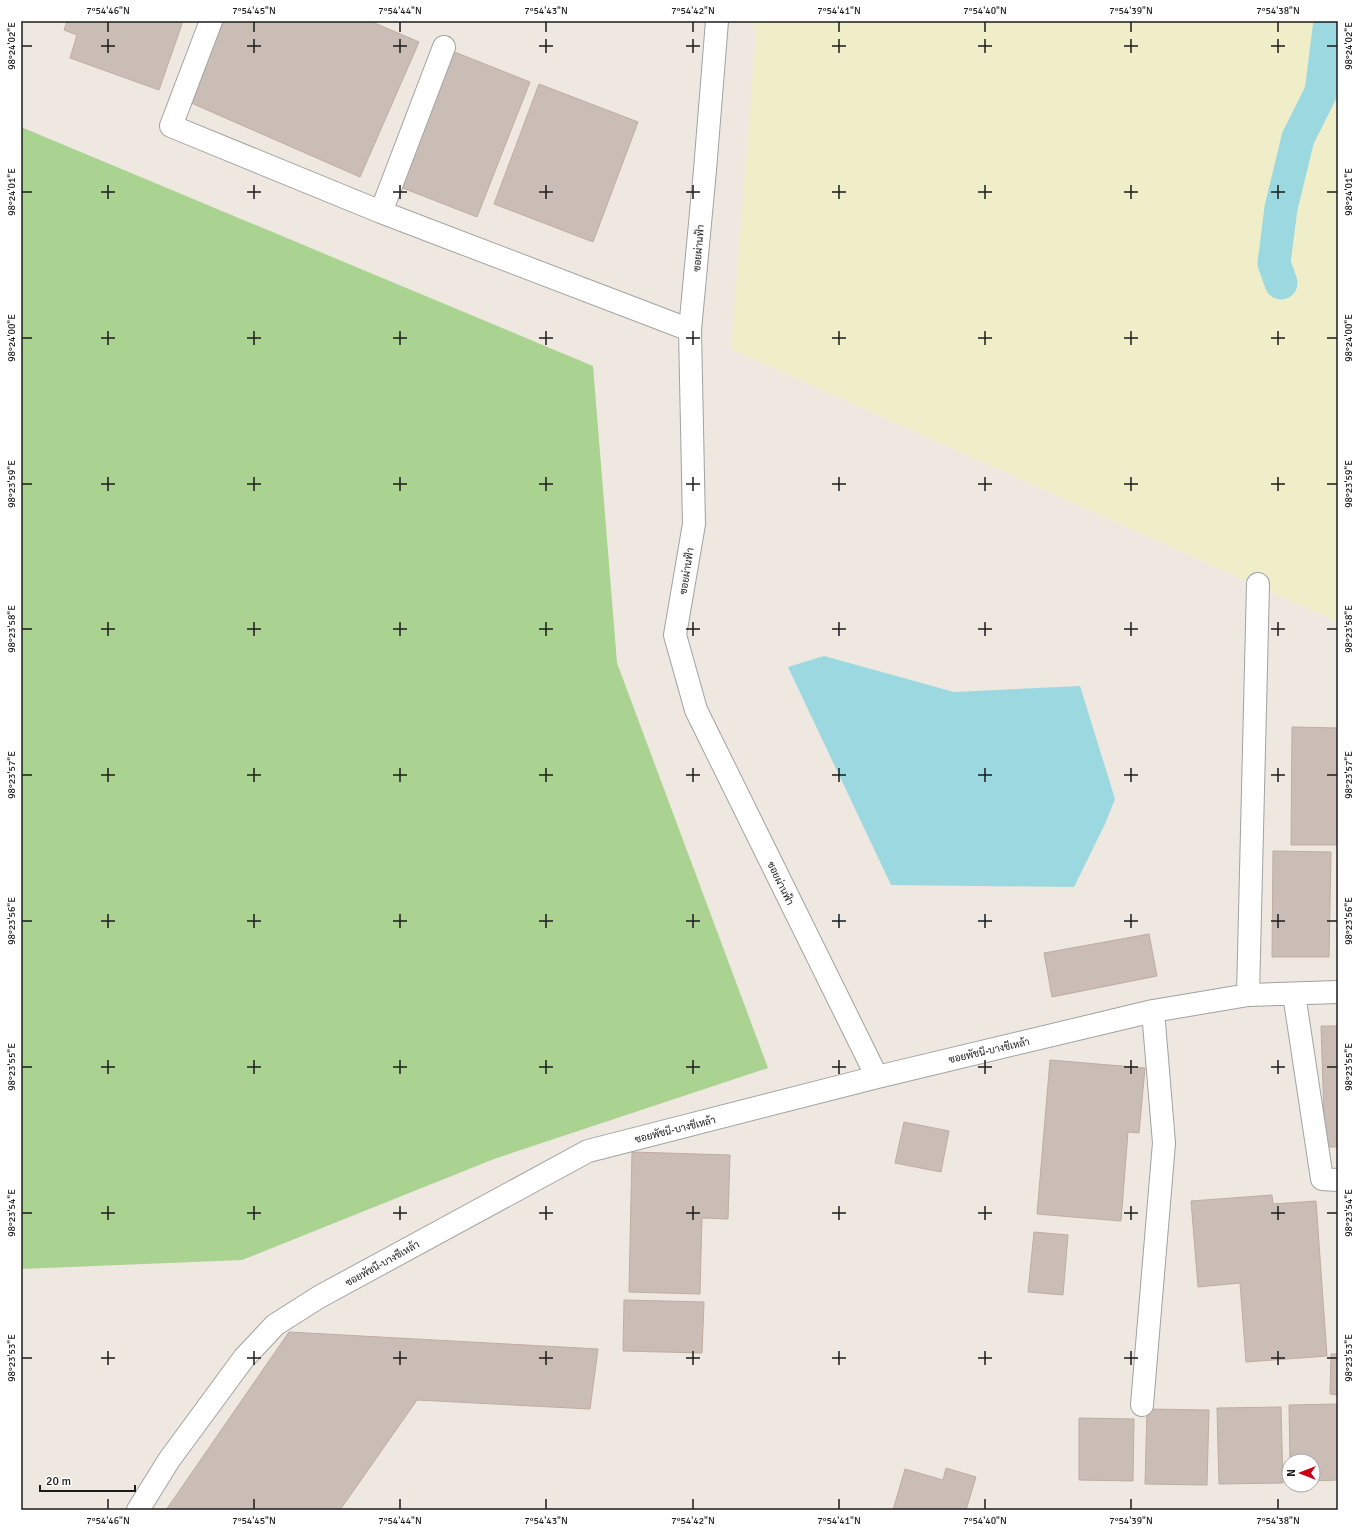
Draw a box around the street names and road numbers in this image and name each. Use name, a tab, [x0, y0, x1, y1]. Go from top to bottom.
street label: ซอยผ่านฟ้า	[690, 224, 707, 272]
street label: ซอยผ่านฟ้า	[676, 547, 697, 595]
street label: ซอยผ่านฟ้า	[764, 859, 797, 907]
street label: ซอยพัชนี-บางชีเหล้า	[947, 1035, 1031, 1066]
street label: ซอยพัชนี-บางชีเหล้า	[633, 1113, 717, 1146]
street label: ซอยพัชนี-บางชีเหล้า	[343, 1238, 422, 1289]

